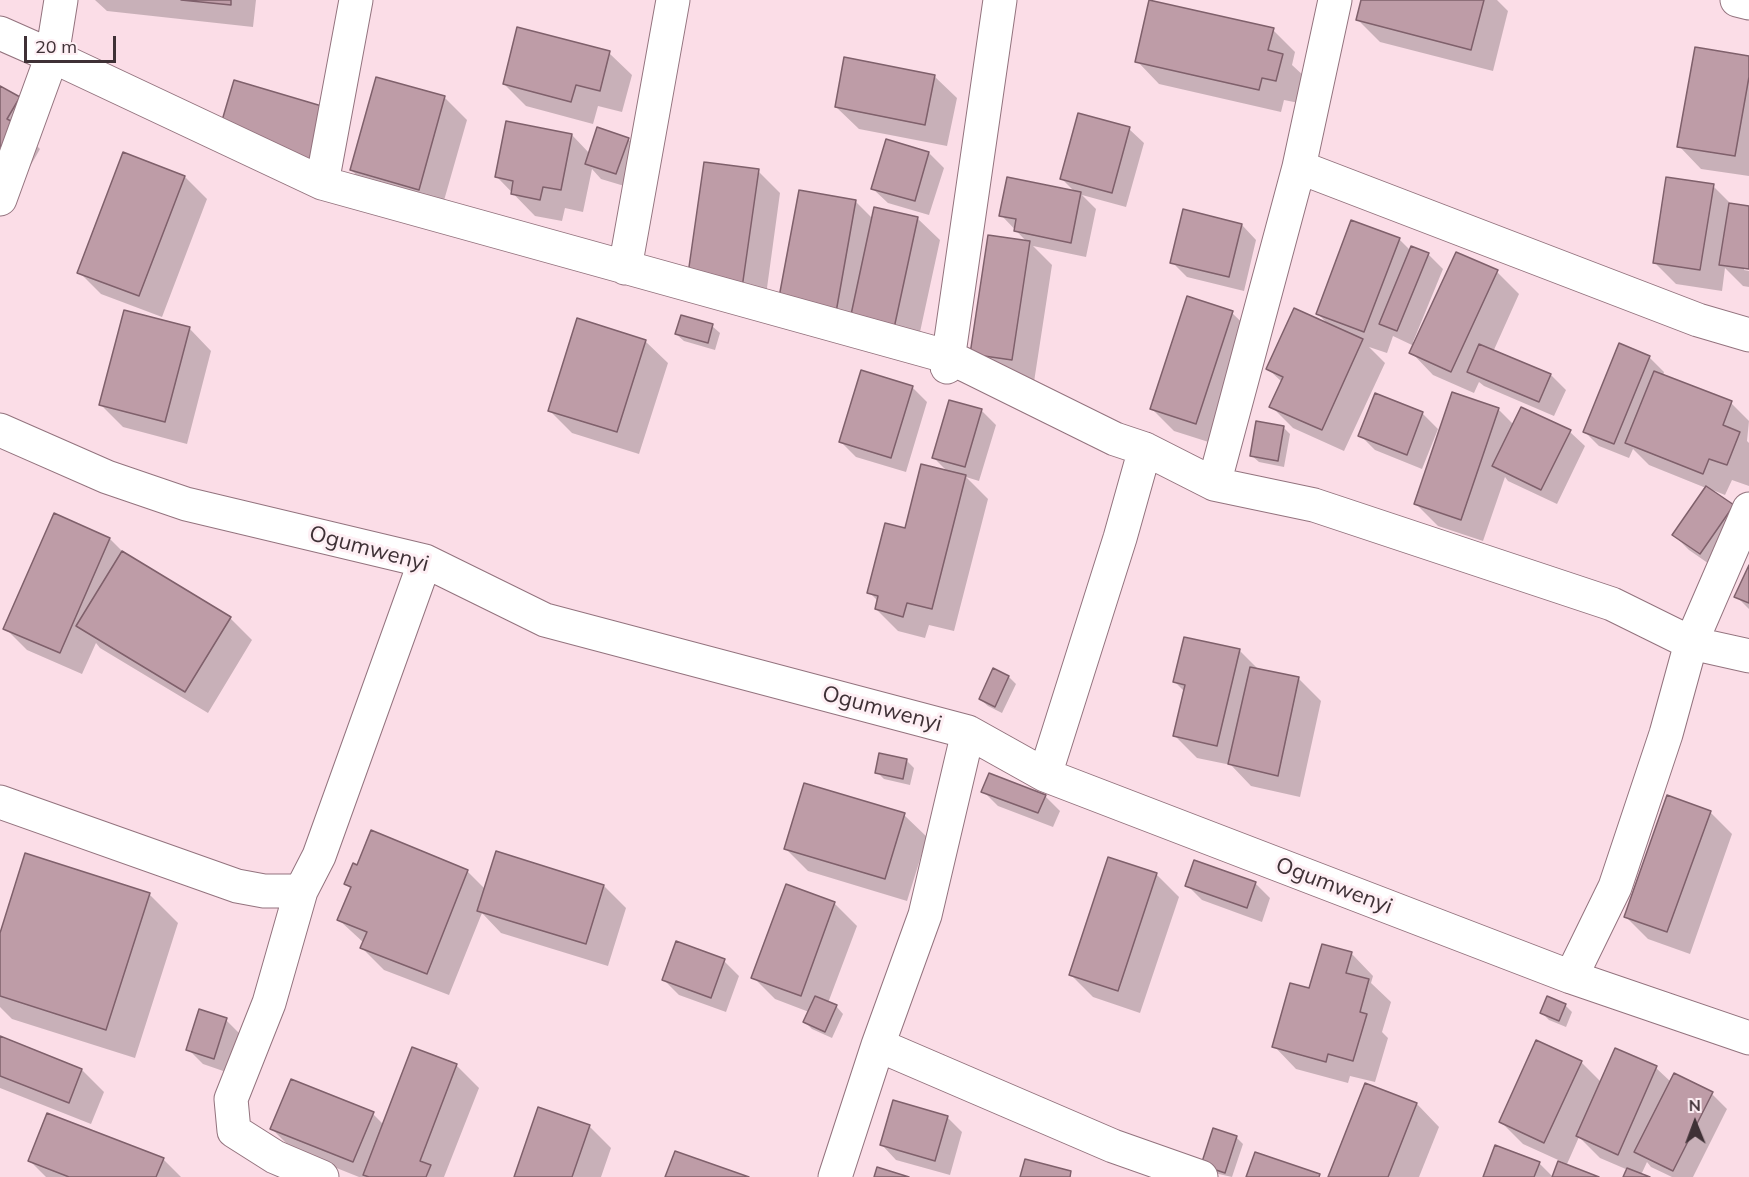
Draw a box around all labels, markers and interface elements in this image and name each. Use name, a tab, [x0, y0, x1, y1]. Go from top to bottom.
scale bar	[27, 24, 118, 62]
text: 20 m	[35, 35, 77, 58]
street label: Ogumwenyi	[306, 520, 432, 578]
street label: Ogumwenyi	[819, 680, 945, 738]
street label: Ogumwenyi	[1272, 852, 1396, 920]
north arrow	[1665, 1093, 1725, 1153]
text: N	[1688, 1095, 1701, 1115]

